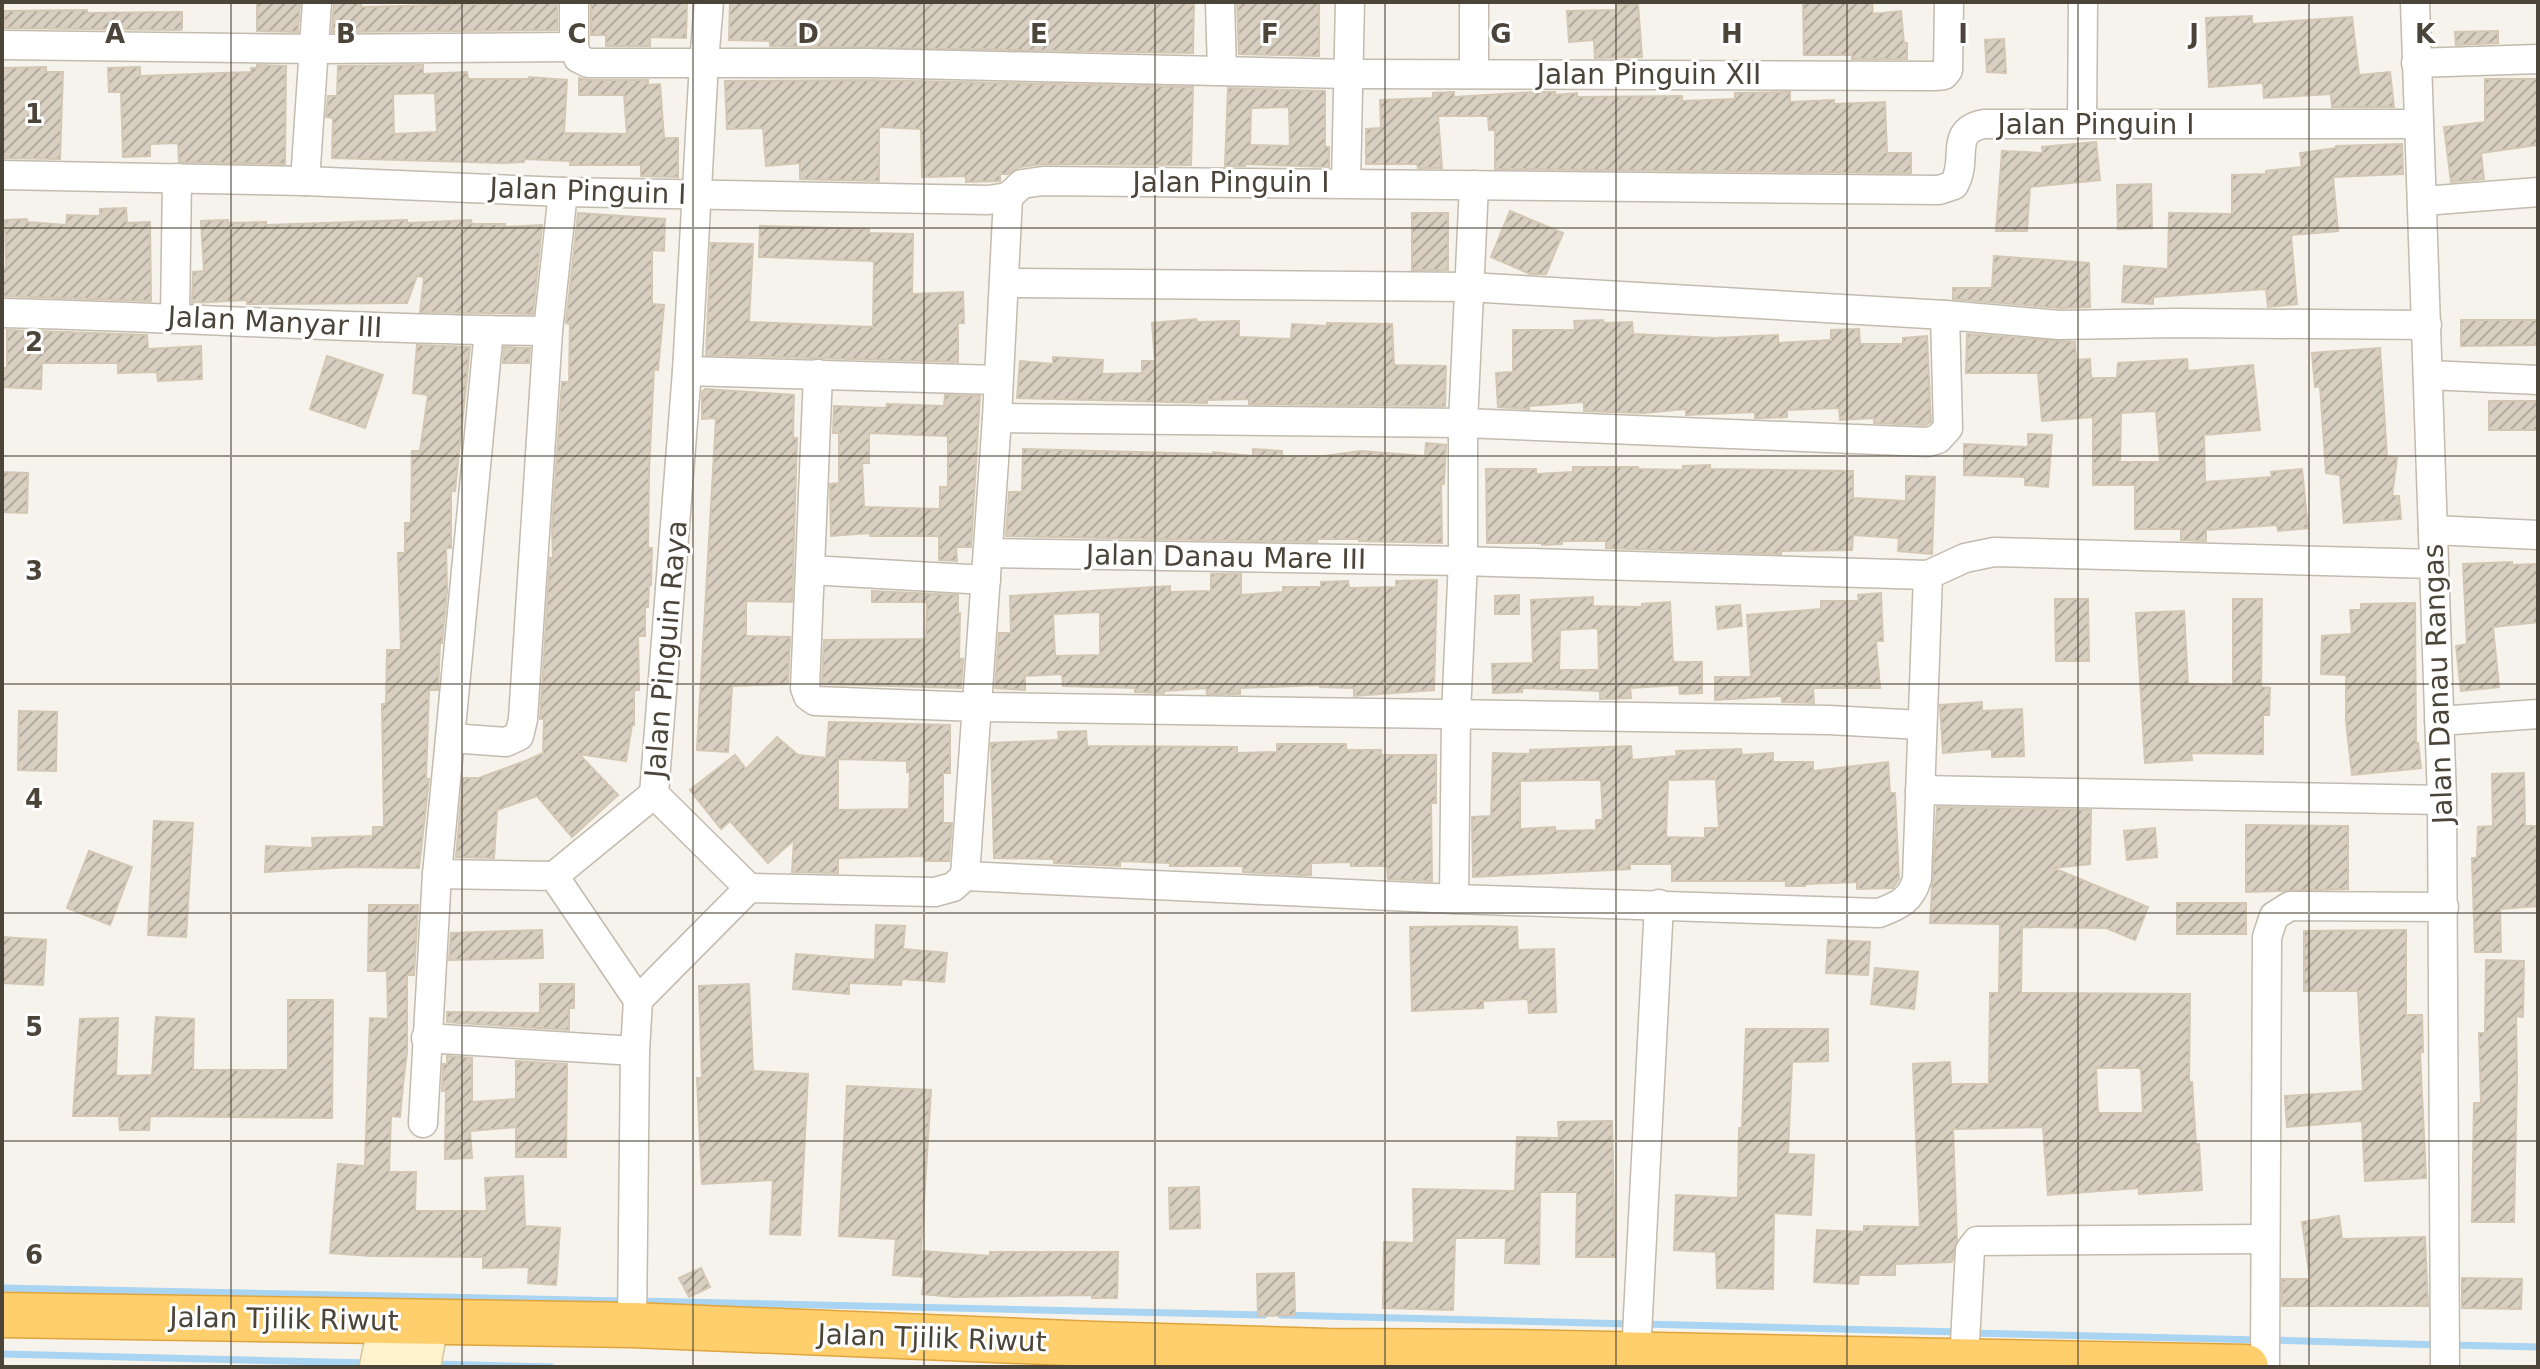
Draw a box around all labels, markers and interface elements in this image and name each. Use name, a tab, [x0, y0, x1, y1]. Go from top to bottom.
text: A	[105, 19, 125, 49]
text: B	[336, 19, 356, 49]
text: C	[567, 19, 587, 49]
text: D	[797, 19, 819, 49]
text: E	[1030, 19, 1048, 49]
text: F	[1261, 19, 1279, 49]
text: G	[1490, 19, 1512, 49]
text: H	[1721, 19, 1743, 49]
text: I	[1958, 19, 1968, 49]
text: J	[2187, 19, 2199, 49]
text: K	[2415, 19, 2436, 49]
street label: Jalan Pinguin XII	[1535, 58, 1761, 91]
text: 1	[25, 99, 43, 129]
street label: Jalan Pinguin I	[1996, 108, 2195, 141]
street label: Jalan Pinguin I	[1131, 166, 1330, 199]
street label: Jalan Pinguin I	[487, 171, 687, 211]
street label: Jalan Manyar III	[165, 300, 383, 344]
text: 2	[25, 327, 43, 357]
street label: Jalan Pinguin Raya	[638, 519, 694, 781]
street label: Jalan Danau Mare III	[1084, 538, 1366, 576]
street label: Jalan Danau Rangas	[2417, 543, 2459, 827]
text: 3	[25, 556, 43, 586]
text: 4	[25, 784, 43, 814]
text: 5	[25, 1012, 43, 1042]
text: 6	[25, 1240, 43, 1270]
street label: Jalan Tjilik Riwut	[167, 1300, 399, 1337]
street label: Jalan Tjilik Riwut	[815, 1317, 1047, 1358]

